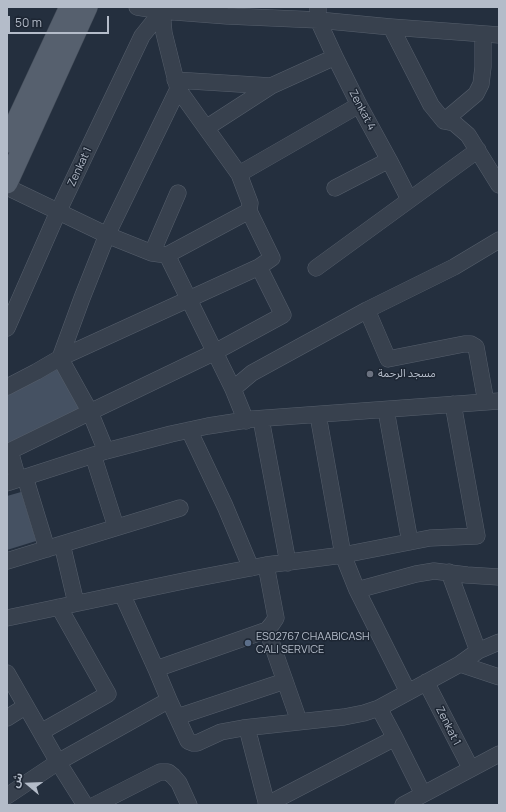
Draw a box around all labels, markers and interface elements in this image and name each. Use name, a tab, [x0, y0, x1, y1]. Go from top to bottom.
scale bar	[10, 8, 111, 34]
text: 50 m	[15, 14, 42, 31]
street label: Zenkat 4	[346, 87, 378, 133]
street label: Zenkat 1	[65, 145, 95, 189]
place label: مسجد الرحمة	[378, 367, 436, 381]
marker: مسجد الرحمة	[365, 369, 375, 379]
place label: ES02767 CHAABICASH CALI SERVICE	[256, 630, 370, 656]
marker: ES02767 CHAABICASH CALI SERVICE	[243, 638, 253, 648]
street label: Zenkat 1	[433, 704, 463, 748]
north arrow	[8, 764, 48, 804]
text: ش	[7, 770, 26, 790]

